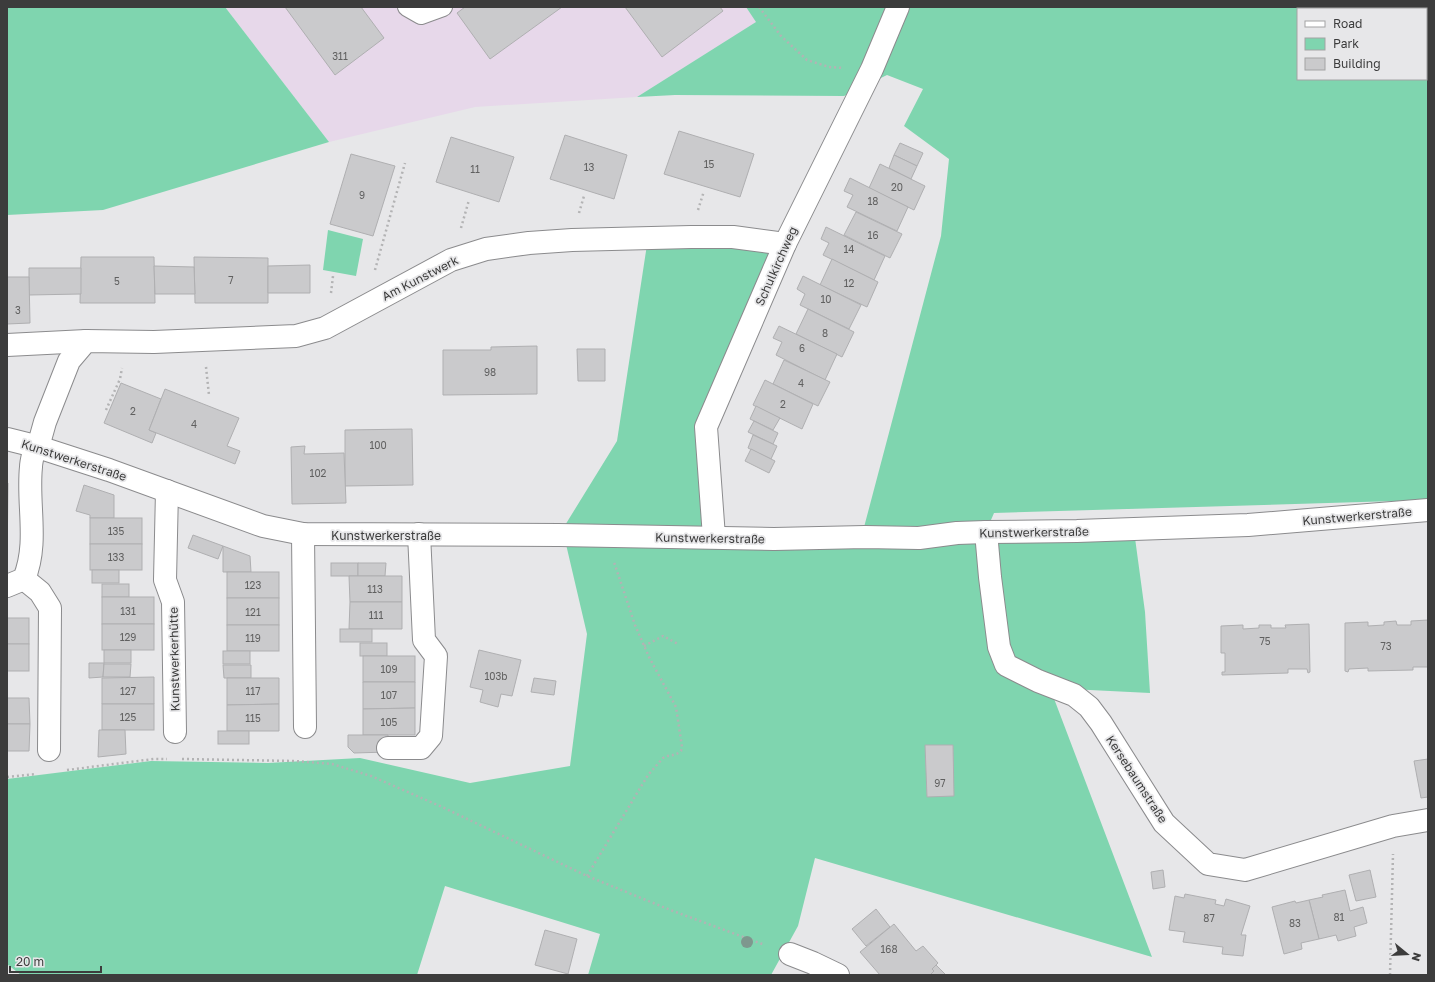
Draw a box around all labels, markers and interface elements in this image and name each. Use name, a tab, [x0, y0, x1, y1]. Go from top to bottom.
legend	[1297, 8, 1427, 80]
text: Road	[1333, 16, 1362, 31]
text: Park	[1333, 36, 1359, 51]
house number: 311	[332, 50, 348, 62]
text: Building	[1333, 56, 1381, 71]
house number: 15	[704, 158, 715, 170]
house number: 13	[584, 161, 594, 173]
house number: 11	[470, 163, 480, 175]
house number: 20	[891, 181, 903, 193]
house number: 9	[359, 189, 365, 201]
house number: 18	[868, 195, 878, 207]
street label: Schulkirchweg	[752, 224, 800, 308]
house number: 16	[868, 229, 878, 241]
house number: 14	[844, 243, 854, 255]
street label: Am Kunstwerk	[379, 252, 461, 304]
house number: 7	[228, 274, 234, 286]
house number: 5	[114, 275, 120, 287]
house number: 12	[844, 277, 855, 289]
house number: 10	[820, 293, 832, 305]
house number: 3	[15, 304, 21, 316]
house number: 8	[822, 327, 828, 339]
house number: 6	[799, 342, 805, 354]
house number: 98	[484, 366, 496, 378]
house number: 4	[798, 377, 804, 389]
house number: 2	[780, 398, 786, 410]
house number: 2	[130, 405, 136, 417]
house number: 4	[191, 418, 197, 430]
street label: Kunstwerkerstraße	[19, 436, 129, 484]
house number: 100	[369, 439, 387, 451]
house number: 102	[310, 467, 327, 479]
street label: Kunstwerkerstraße	[1302, 504, 1412, 528]
street label: Kunstwerkerstraße	[979, 524, 1089, 540]
house number: 135	[108, 525, 124, 537]
street label: Kunstwerkerstraße	[331, 528, 441, 543]
street label: Kunstwerkerstraße	[655, 530, 765, 546]
house number: 133	[108, 551, 124, 563]
house number: 123	[245, 579, 261, 591]
house number: 113	[367, 583, 383, 595]
house number: 131	[120, 605, 136, 617]
house number: 121	[245, 606, 261, 618]
street label: Kunstwerkerhütte	[166, 607, 182, 711]
house number: 111	[369, 609, 383, 621]
house number: 129	[120, 631, 136, 643]
house number: 119	[245, 632, 261, 644]
house number: 75	[1259, 635, 1271, 647]
house number: 73	[1380, 640, 1392, 652]
house number: 109	[380, 663, 398, 675]
house number: 103b	[484, 670, 508, 682]
house number: 127	[120, 685, 136, 697]
house number: 117	[246, 685, 261, 697]
house number: 107	[381, 689, 397, 701]
house number: 125	[120, 711, 136, 723]
house number: 115	[245, 712, 261, 724]
house number: 105	[381, 716, 398, 728]
street label: Kersebaumstraße	[1103, 732, 1171, 826]
house number: 97	[934, 777, 946, 789]
house number: 81	[1334, 911, 1345, 923]
house number: 87	[1203, 912, 1215, 924]
house number: 83	[1289, 917, 1301, 929]
north arrow	[1387, 934, 1427, 974]
house number: 168	[881, 943, 898, 955]
scale bar	[10, 948, 101, 974]
text: N	[1410, 951, 1424, 963]
text: 20 m	[16, 954, 44, 969]

